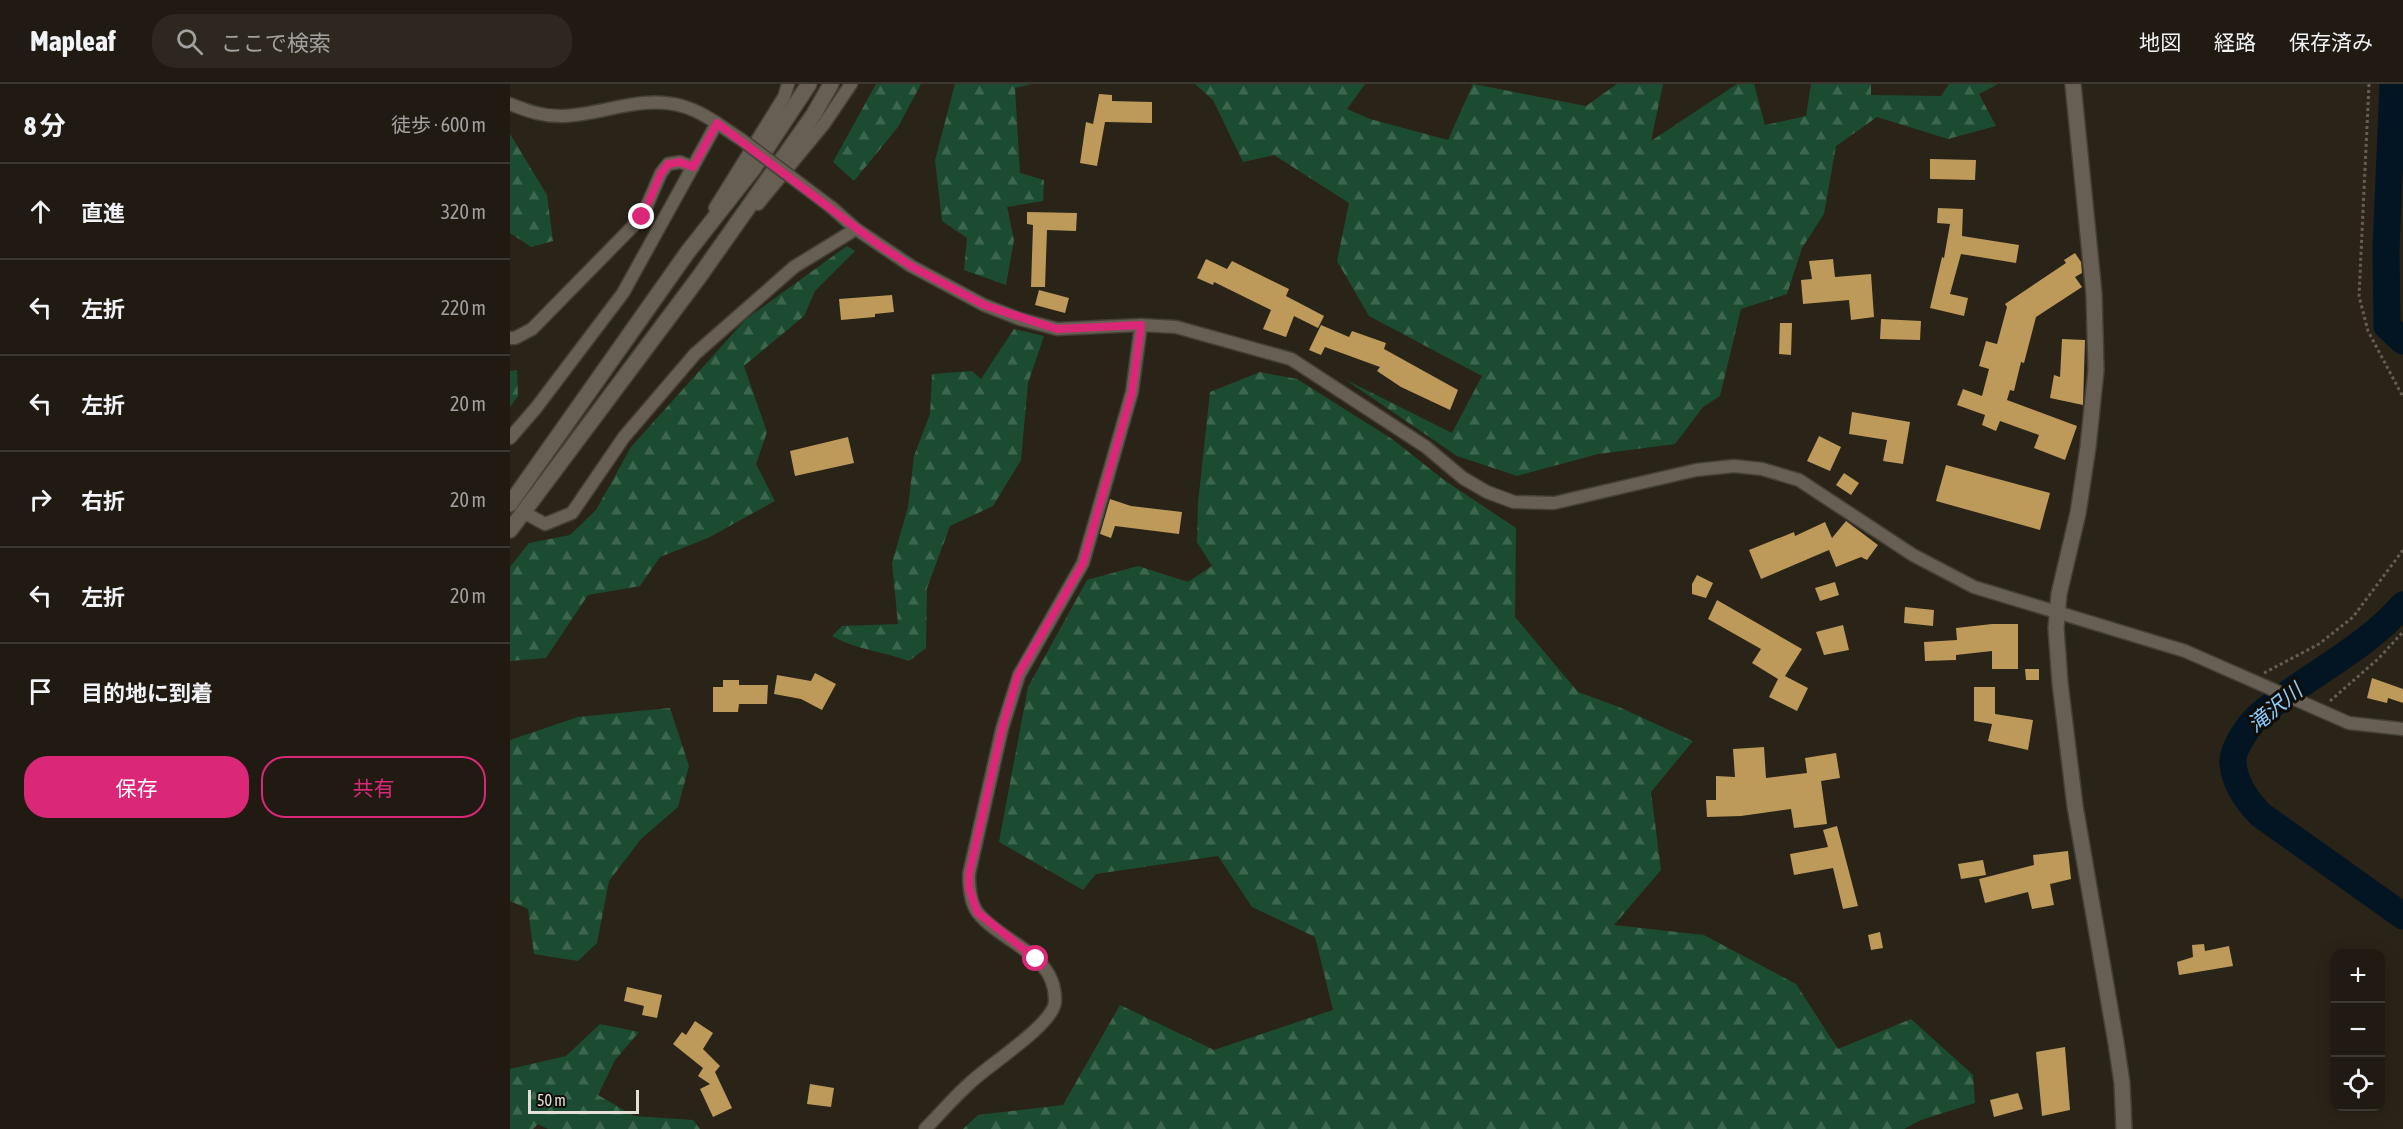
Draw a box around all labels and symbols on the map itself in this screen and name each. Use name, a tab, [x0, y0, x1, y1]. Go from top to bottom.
route end	[628, 203, 654, 229]
water label: 滝沢川	[2242, 677, 2308, 736]
route start	[1022, 945, 1048, 971]
scale bar	[528, 1087, 639, 1114]

